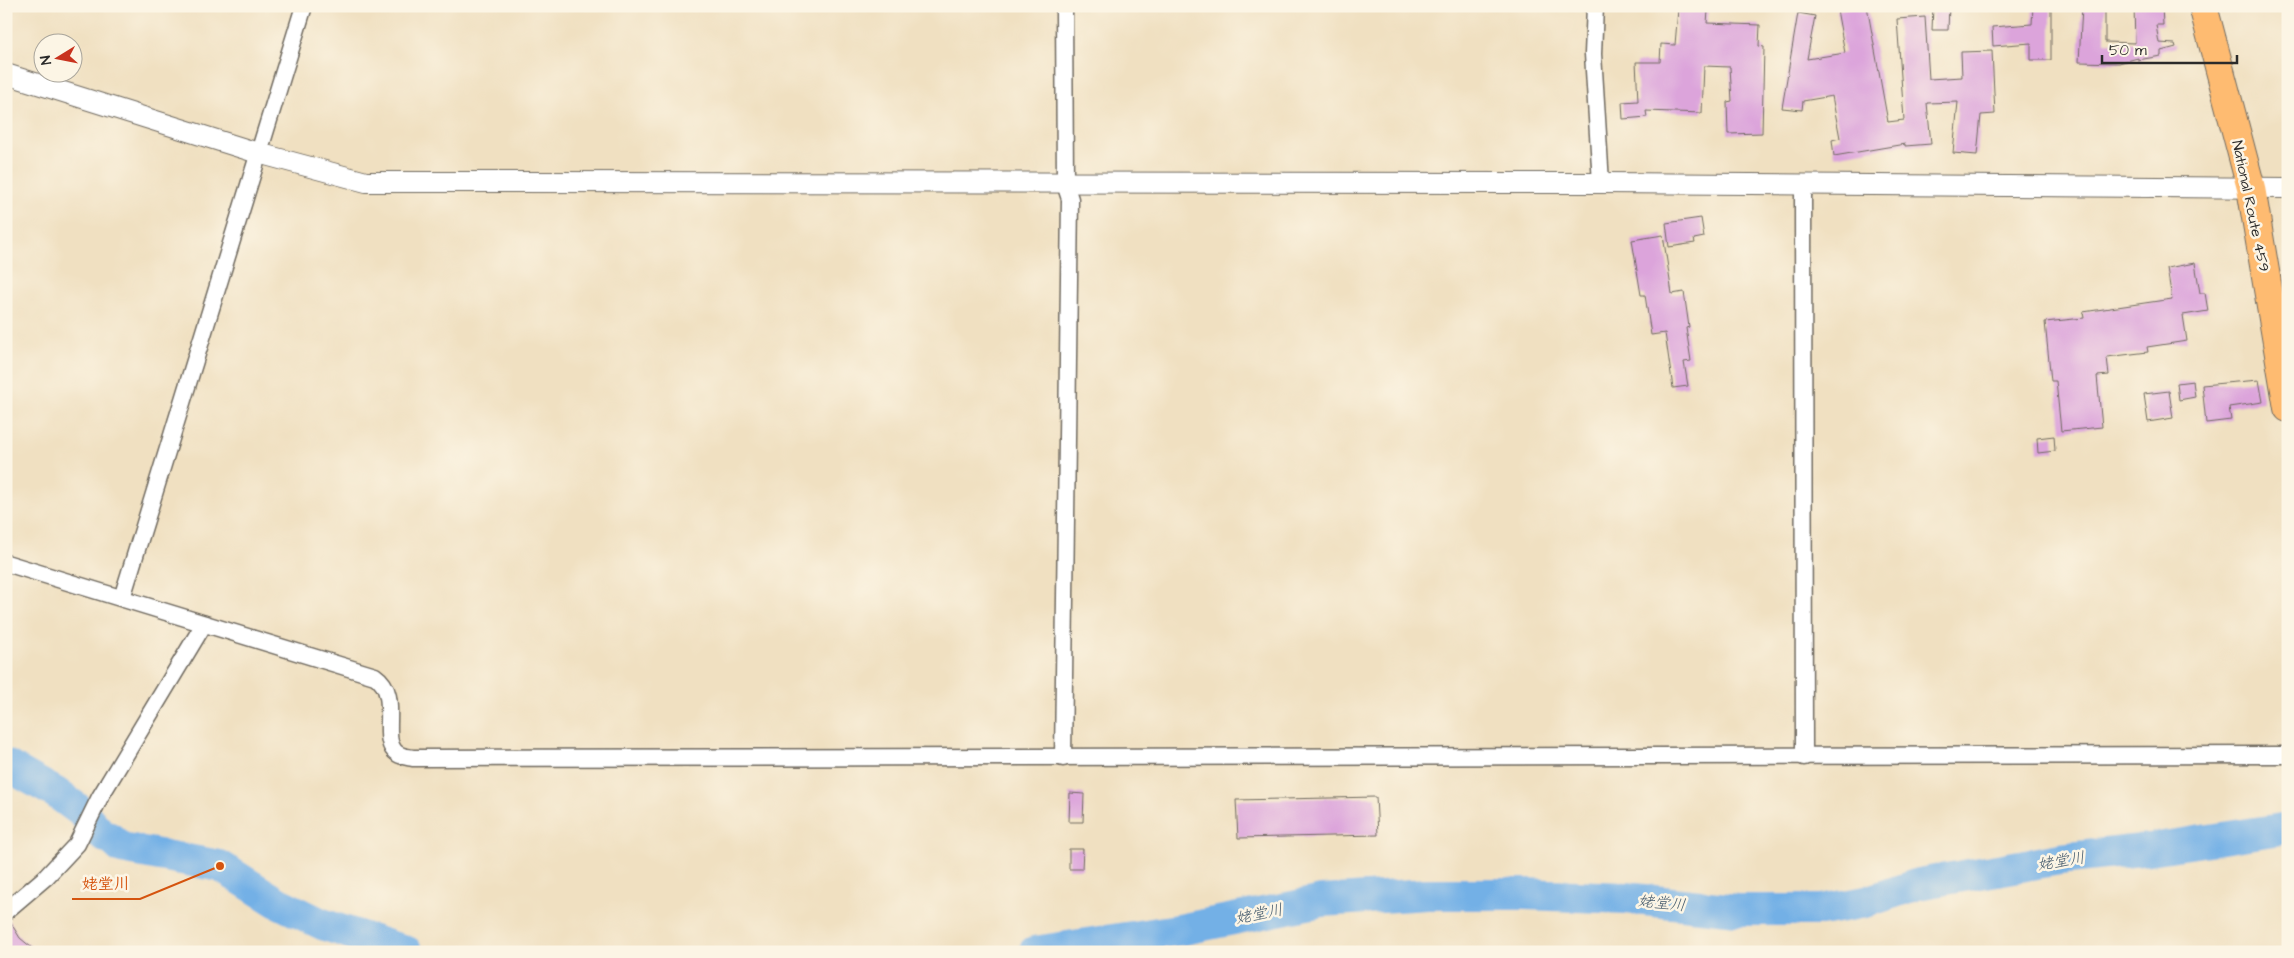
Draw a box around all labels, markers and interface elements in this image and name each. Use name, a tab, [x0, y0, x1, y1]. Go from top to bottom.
north arrow	[32, 32, 82, 82]
scale bar	[2102, 32, 2236, 64]
text: 50 m	[2109, 40, 2147, 61]
text: N	[36, 54, 57, 66]
street label: National Route 459	[2226, 139, 2275, 274]
water label: 姥堂川	[2036, 846, 2087, 876]
callout: 姥堂川	[72, 868, 140, 899]
text: 姥堂川	[82, 873, 130, 895]
water label: 姥堂川	[1637, 890, 1687, 916]
water label: 姥堂川	[1234, 899, 1285, 929]

